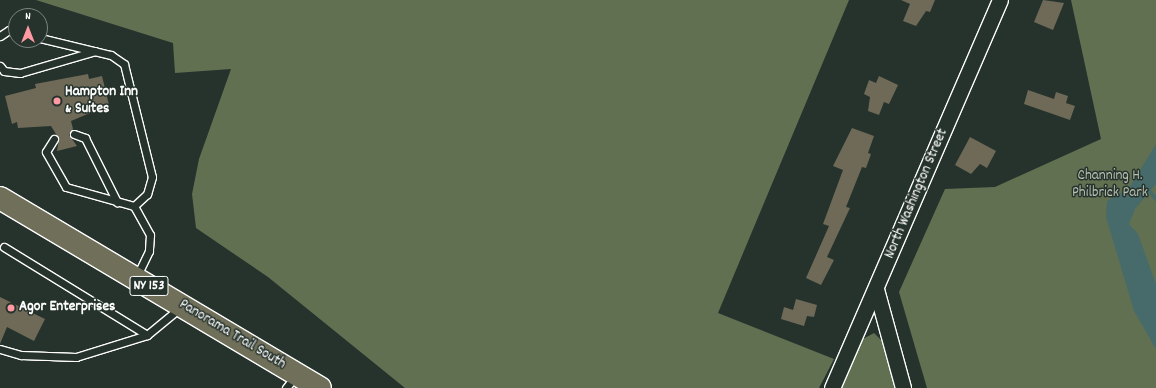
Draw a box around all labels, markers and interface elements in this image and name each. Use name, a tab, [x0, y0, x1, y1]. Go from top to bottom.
north arrow	[8, 8, 48, 48]
text: N	[25, 9, 31, 25]
place label: Hampton Inn & Suites	[65, 83, 138, 118]
marker: Hampton Inn & Suites	[52, 96, 62, 106]
street label: North Washington Street	[881, 126, 953, 262]
park label: Channing H. Philbrick Park	[1072, 167, 1148, 202]
road number: NY 153	[129, 274, 169, 298]
street label: Panorama Trail South	[175, 296, 289, 374]
place label: Agor Enterprises	[19, 299, 115, 317]
marker: Agor Enterprises	[6, 303, 16, 313]

